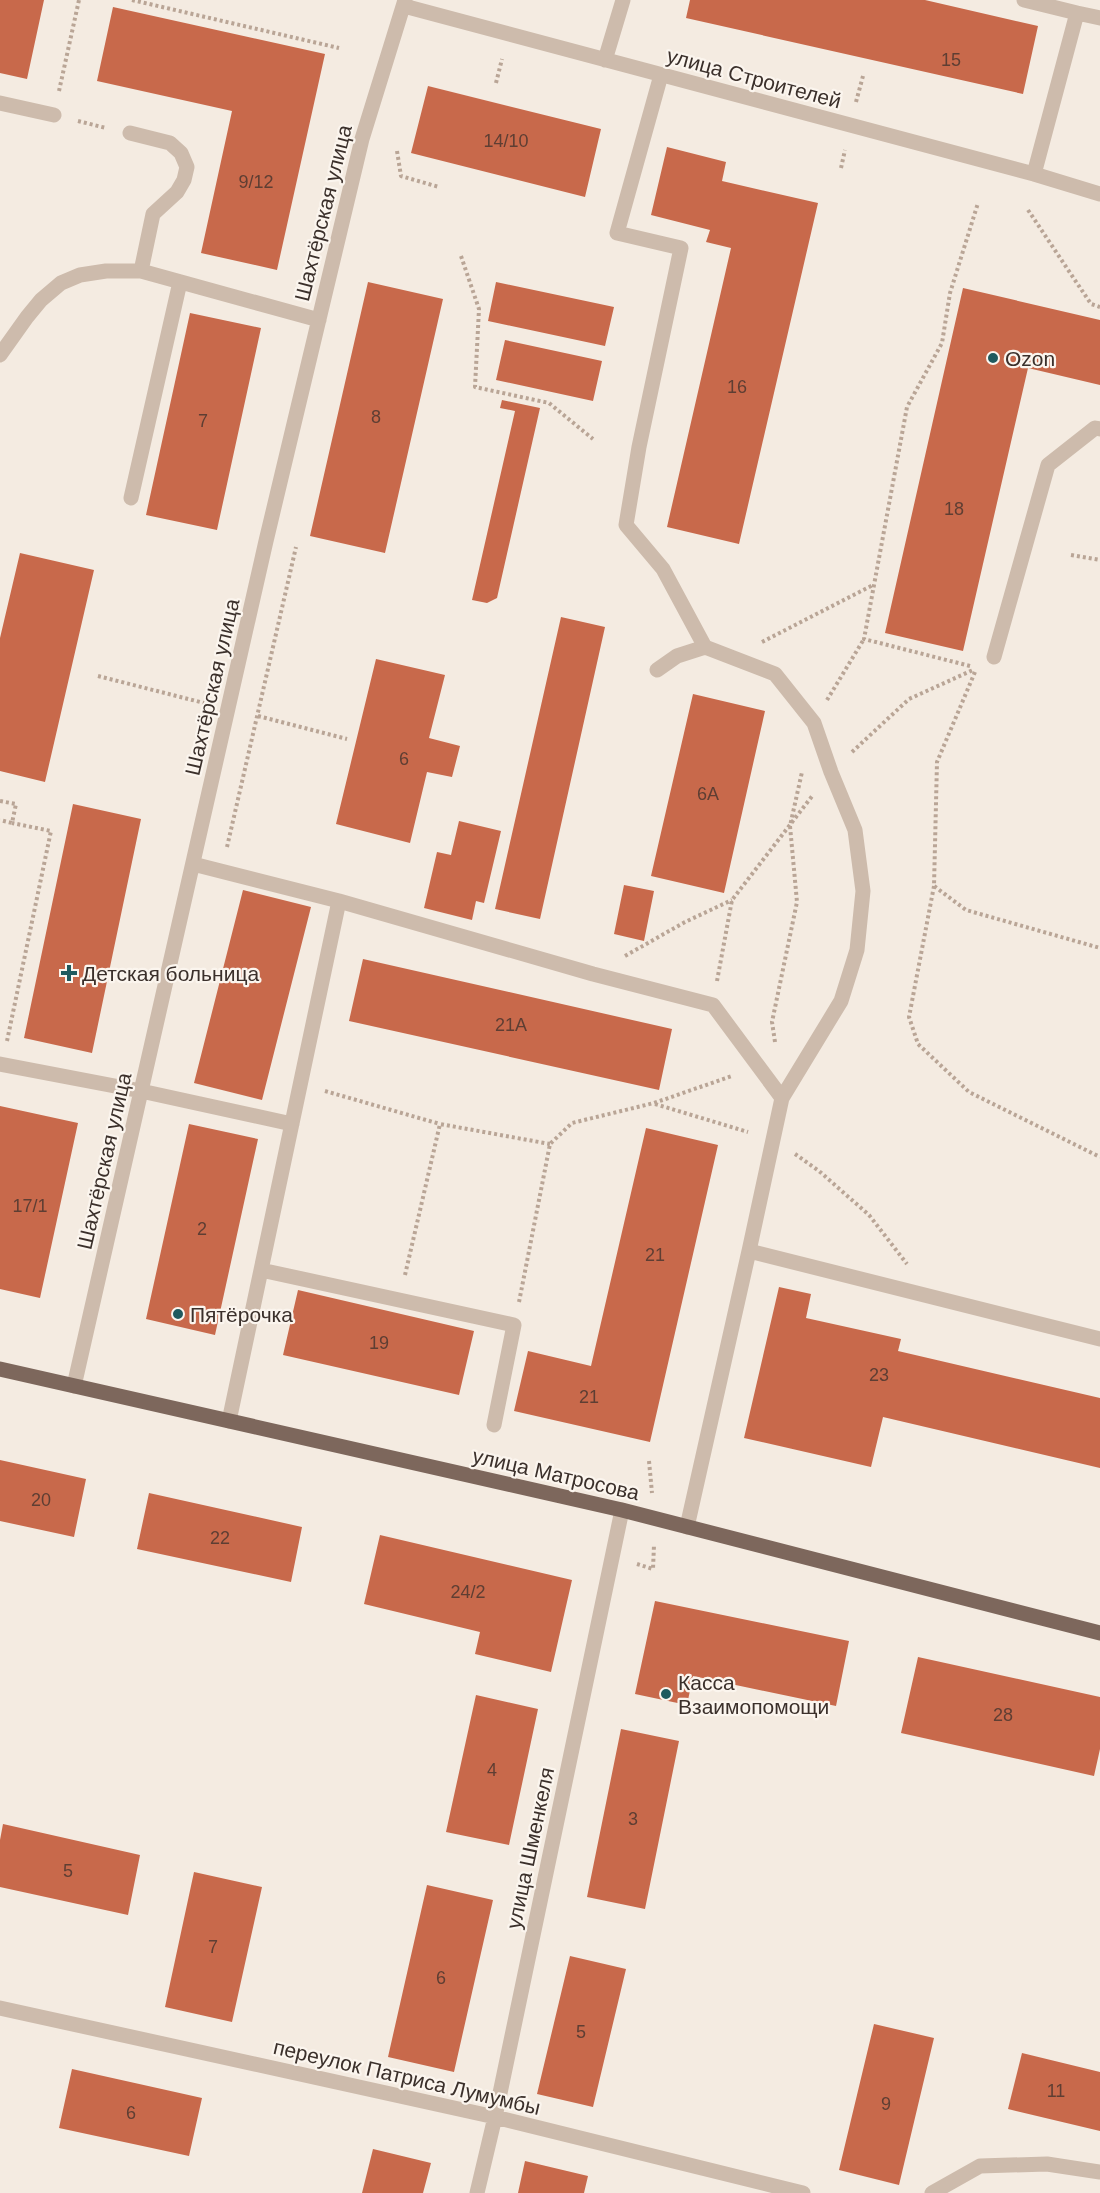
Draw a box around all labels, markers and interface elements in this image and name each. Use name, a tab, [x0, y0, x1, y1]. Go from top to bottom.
street label: улица Строителей	[664, 44, 844, 112]
house number: 15	[941, 50, 961, 70]
street label: Шахтёрская улица	[290, 122, 356, 304]
house number: 14/10	[483, 131, 529, 151]
house number: 9/12	[238, 172, 274, 192]
place label: Ozon	[1005, 347, 1055, 370]
marker: Ozon	[986, 351, 1000, 365]
house number: 16	[727, 377, 747, 397]
house number: 8	[371, 407, 381, 427]
house number: 7	[198, 411, 208, 431]
house number: 18	[944, 499, 964, 519]
street label: Шахтёрская улица	[180, 596, 244, 778]
house number: 6	[399, 749, 409, 769]
house number: 6А	[697, 784, 719, 804]
place label: Детская больница	[82, 962, 259, 985]
marker: Детская больница	[60, 964, 78, 982]
house number: 21А	[495, 1015, 527, 1035]
street label: Шахтёрская улица	[72, 1070, 136, 1252]
house number: 17/1	[12, 1196, 48, 1216]
house number: 2	[197, 1219, 207, 1239]
house number: 21	[645, 1245, 665, 1265]
place label: Пятёрочка	[190, 1303, 293, 1326]
marker: Пятёрочка	[171, 1307, 185, 1321]
house number: 19	[369, 1333, 389, 1353]
house number: 23	[869, 1365, 889, 1385]
house number: 21	[579, 1387, 599, 1407]
street label: улица Матросова	[470, 1444, 642, 1504]
house number: 20	[31, 1490, 51, 1510]
house number: 22	[210, 1528, 230, 1548]
house number: 24/2	[450, 1582, 486, 1602]
place label: Касса Взаимопомощи	[678, 1671, 829, 1718]
marker: Касса Взаимопомощи	[659, 1687, 673, 1701]
house number: 28	[993, 1705, 1013, 1725]
house number: 4	[487, 1760, 497, 1780]
street label: улица Шменкеля	[502, 1765, 558, 1931]
house number: 3	[628, 1809, 638, 1829]
house number: 5	[63, 1861, 73, 1881]
house number: 7	[208, 1937, 218, 1957]
house number: 6	[436, 1968, 446, 1988]
house number: 5	[576, 2022, 586, 2042]
street label: переулок Патриса Лумумбы	[271, 2035, 543, 2119]
house number: 11	[1047, 2081, 1065, 2101]
house number: 9	[881, 2094, 891, 2114]
house number: 6	[126, 2103, 136, 2123]

